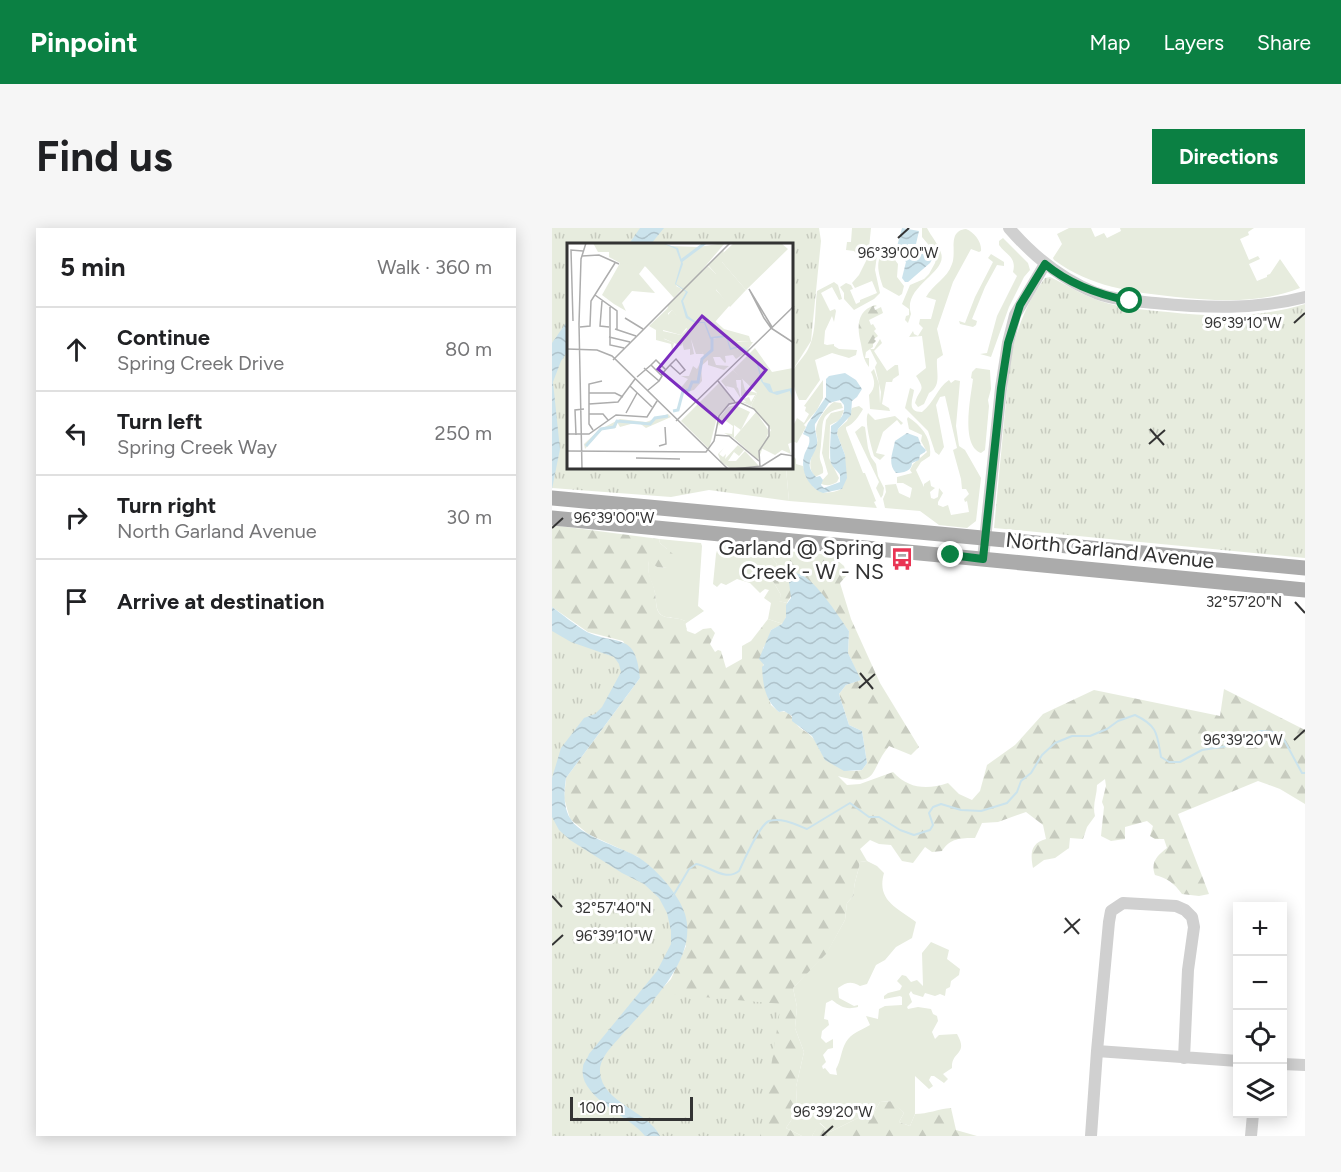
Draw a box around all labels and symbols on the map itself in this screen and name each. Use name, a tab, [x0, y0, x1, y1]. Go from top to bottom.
inset map	[567, 243, 794, 470]
text: 96°39'00"W	[858, 244, 939, 262]
route start	[1116, 287, 1142, 313]
text: 96°39'10"W	[1204, 314, 1282, 332]
text: 96°39'00"W	[574, 509, 655, 527]
street label: North Garland Avenue	[1004, 527, 1216, 573]
place label: Garland @ Spring Creek - W - NS	[718, 535, 884, 584]
route end	[937, 541, 963, 567]
bus stop icon: Garland @ Spring Creek - W - NS	[889, 546, 915, 572]
text: 32°57'20"N	[1206, 593, 1282, 611]
text: 96°39'20"W	[1203, 731, 1283, 749]
text: 32°57'40"N	[574, 899, 652, 917]
text: 96°39'10"W	[575, 927, 653, 945]
scale bar	[570, 1094, 693, 1122]
text: 96°39'20"W	[793, 1103, 873, 1121]

